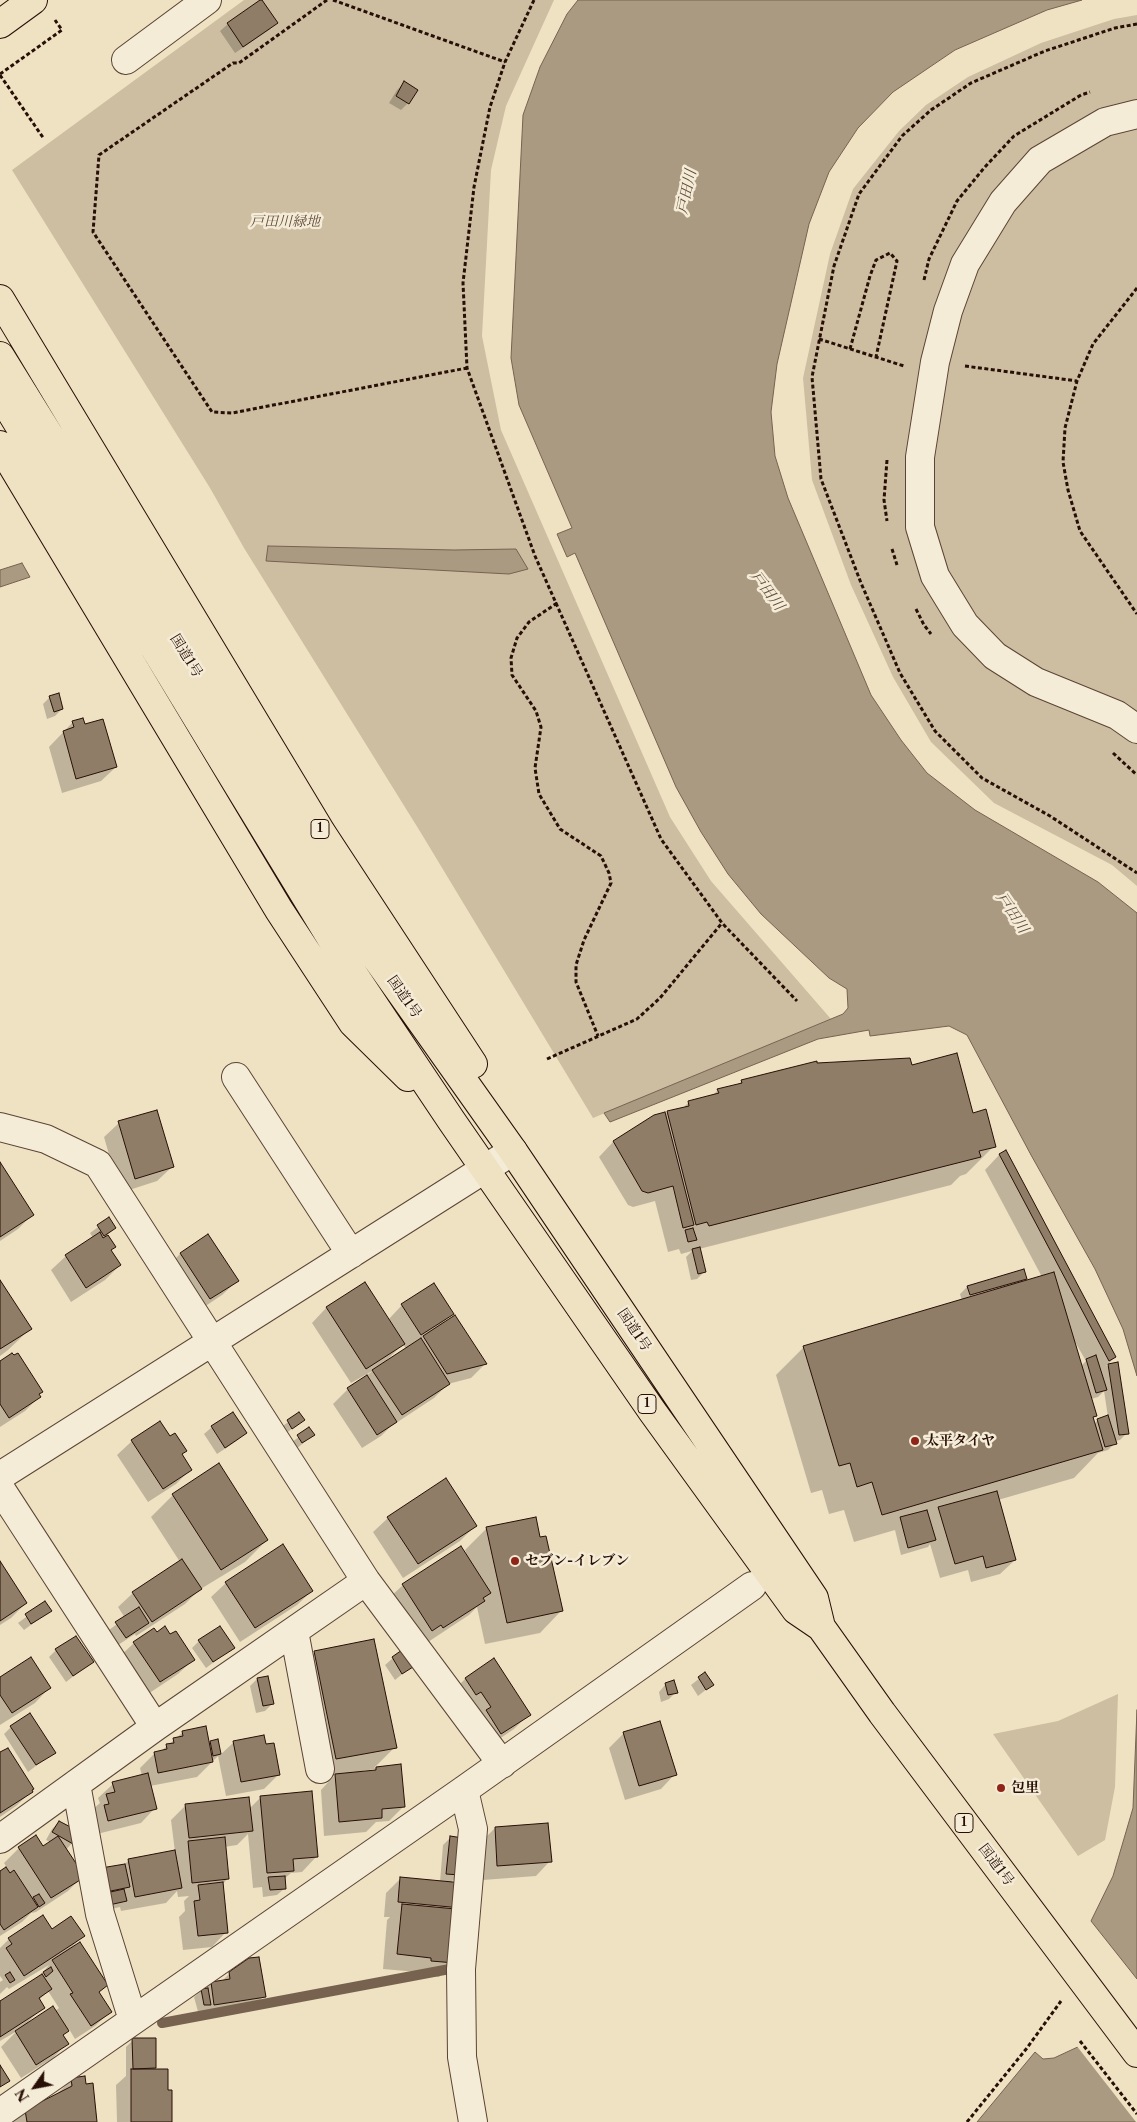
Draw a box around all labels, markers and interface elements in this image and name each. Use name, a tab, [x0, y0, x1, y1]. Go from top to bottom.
water label: 戸田川	[674, 168, 700, 216]
park label: 戸田川緑地	[250, 214, 320, 230]
water label: 戸田川	[746, 568, 788, 614]
street label: 国道1号	[166, 631, 206, 681]
road number: 1	[311, 820, 329, 839]
water label: 戸田川	[992, 889, 1032, 937]
street label: 国道1号	[383, 973, 425, 1021]
street label: 国道1号	[614, 1305, 654, 1355]
road number: 1	[638, 1395, 656, 1414]
place label: 太平タイヤ	[925, 1433, 995, 1449]
marker: 太平タイヤ	[909, 1435, 921, 1447]
place label: セブン-イレブン	[525, 1553, 629, 1569]
marker: セブン-イレブン	[509, 1555, 521, 1567]
place label: 包里	[1011, 1780, 1039, 1796]
marker: 包里	[995, 1782, 1007, 1794]
road number: 1	[955, 1814, 973, 1832]
street label: 国道1号	[975, 1841, 1017, 1889]
north arrow	[10, 2062, 60, 2112]
text: N	[12, 2085, 33, 2105]

